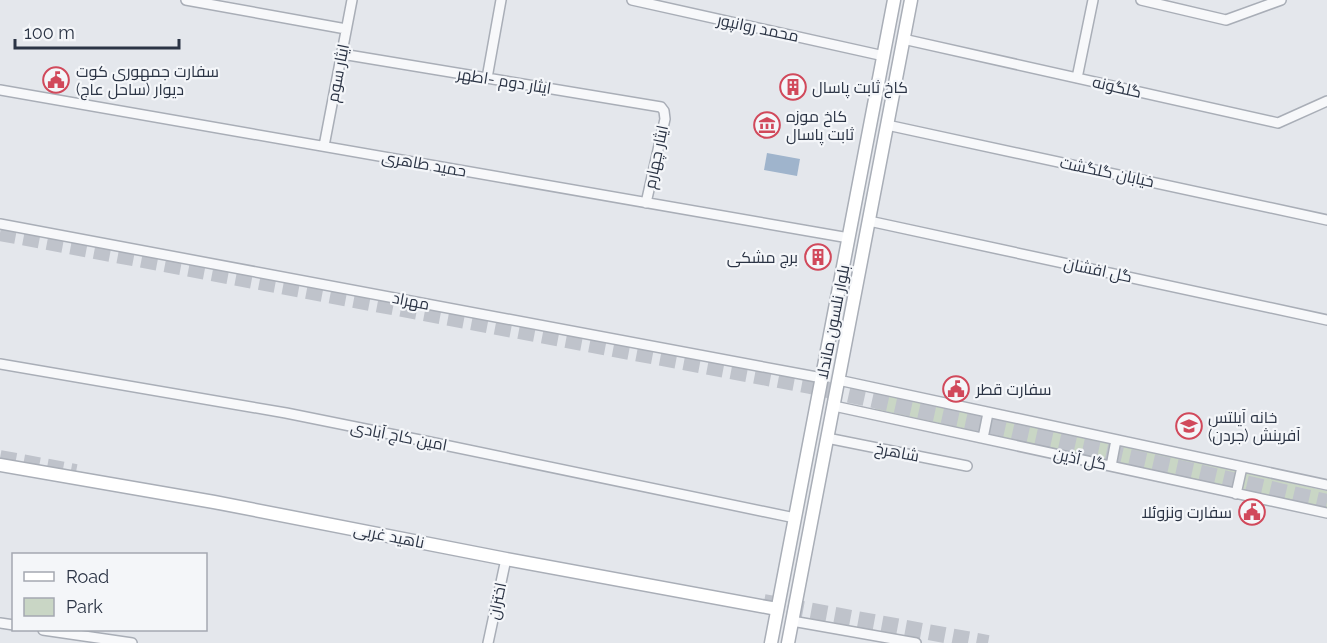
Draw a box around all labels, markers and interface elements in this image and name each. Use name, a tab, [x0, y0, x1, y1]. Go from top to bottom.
street label: محمد روانپور	[714, 10, 801, 47]
scale bar	[15, 12, 178, 50]
text: 100 m	[24, 22, 75, 43]
street label: ایثار سوم	[323, 42, 355, 104]
place label: سفارت جمهوری کوت دیوار (ساحل عاج)	[76, 62, 219, 101]
street label: ایثار دوم -اطهر	[454, 64, 552, 100]
public building icon: سفارت جمهوری کوت دیوار (ساحل عاج)	[41, 65, 71, 95]
building icon: کاخ ثابت پاسال	[778, 72, 808, 102]
street label: گلگونه	[1091, 72, 1143, 102]
place label: کاخ ثابت پاسال	[812, 78, 908, 99]
place label: کاخ موزه ثابت پاسال	[786, 107, 855, 146]
museum icon: کاخ موزه ثابت پاسال	[752, 110, 782, 140]
street label: ایثار چهارم	[640, 123, 674, 191]
street label: حمید طاهری	[380, 147, 468, 182]
street label: خیابان گلگشت	[1058, 153, 1156, 192]
building icon: برج مشکی	[803, 242, 833, 272]
place label: برج مشکی	[727, 248, 798, 269]
street label: گل‌ افشان	[1062, 254, 1134, 287]
street label: بلوار نلسون ماندلا	[813, 263, 854, 381]
street label: مهراد	[391, 288, 431, 315]
public building icon: سفارت قطر	[941, 374, 971, 404]
place label: سفارت قطر	[975, 380, 1052, 399]
place label: خانه آیلتس آفرینش (جردن)	[1208, 408, 1301, 446]
school or university icon: خانه آیلتس آفرینش (جردن)	[1174, 411, 1204, 441]
street label: امین کاج آبادی	[349, 417, 449, 457]
street label: شاهرخ	[873, 438, 921, 468]
street label: گل آذین	[1052, 444, 1108, 475]
public building icon: سفارت ونزوئلا	[1237, 497, 1267, 527]
place label: سفارت ونزوئلا	[1141, 503, 1232, 522]
street label: ناهید غربی	[352, 520, 426, 553]
legend	[12, 553, 207, 631]
text: Road	[66, 566, 109, 587]
street label: اختران	[484, 581, 511, 622]
text: Park	[66, 596, 103, 617]

